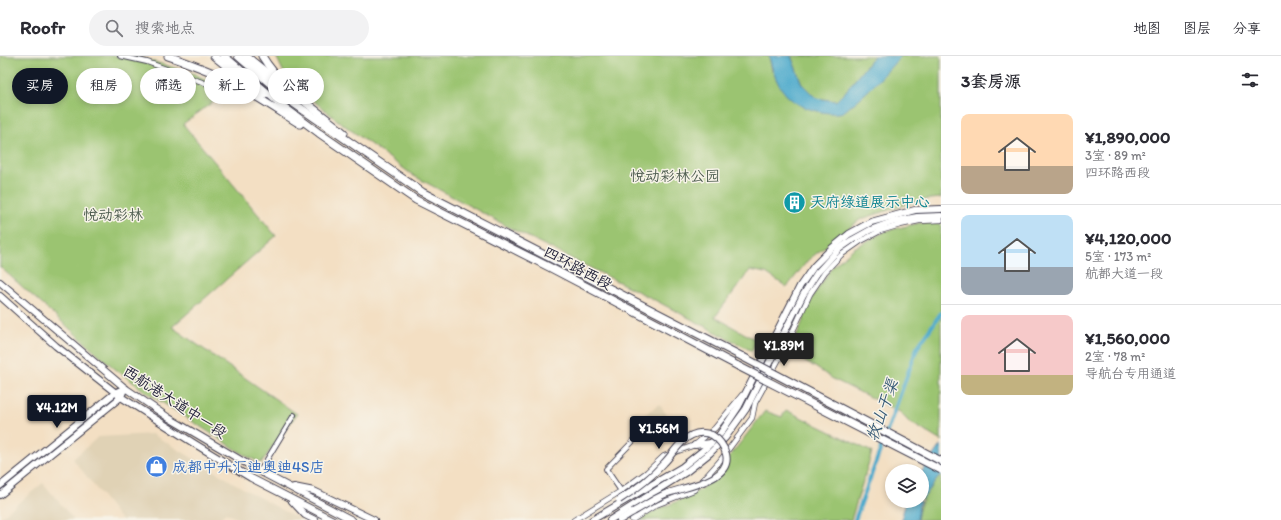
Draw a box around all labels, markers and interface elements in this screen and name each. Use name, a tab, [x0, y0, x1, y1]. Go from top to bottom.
search box	[89, 10, 369, 46]
text: Roofr	[20, 16, 65, 39]
icon: search	[103, 17, 125, 39]
text: 搜索地点	[135, 19, 195, 37]
text: 地图	[1133, 20, 1161, 37]
text: 图层	[1183, 20, 1211, 37]
text: 分享	[1233, 20, 1261, 37]
chip: 买房	[12, 68, 68, 104]
chip: 租房	[76, 68, 132, 104]
chip: 筛选	[140, 68, 196, 104]
chip: 新上	[204, 68, 260, 104]
chip: 公寓	[268, 68, 324, 104]
icon: filters	[1239, 69, 1261, 91]
text: 3套房源	[961, 71, 1021, 91]
text: ¥1,890,000	[1085, 127, 1171, 147]
icon: home	[993, 130, 1041, 178]
text: 3室 · 89 m²	[1085, 148, 1146, 163]
text: 四环路西段	[1085, 165, 1150, 180]
park label: 悦动彩林公园	[630, 167, 720, 185]
building icon: 天府绿道展示中心	[782, 189, 808, 215]
place label: 天府绿道展示中心	[810, 193, 930, 211]
park label: 悦动彩林	[83, 206, 143, 224]
text: ¥4,120,000	[1085, 228, 1172, 248]
icon: home	[993, 231, 1041, 279]
street label: 四环路西段	[541, 242, 615, 294]
text: 5室 · 173 m²	[1085, 249, 1151, 264]
text: 航都大道一段	[1085, 266, 1163, 281]
text: ¥1,560,000	[1085, 328, 1170, 348]
icon: home	[993, 331, 1041, 379]
pin: ¥1.89M	[751, 333, 817, 367]
text: ¥1.89M	[764, 338, 804, 353]
text: 2室 · 78 m²	[1085, 349, 1145, 364]
street label: 西航港大道中一段	[120, 362, 230, 442]
text: 导航台专用通道	[1085, 366, 1176, 381]
water label: 牧山干渠	[862, 375, 903, 443]
pin: ¥4.12M	[24, 395, 90, 429]
text: ¥4.12M	[36, 400, 78, 415]
pin: ¥1.56M	[626, 416, 692, 450]
text: ¥1.56M	[639, 421, 679, 436]
shop icon: 成都中升汇迪奥迪4S店	[143, 454, 169, 480]
place label: 成都中升汇迪奥迪4S店	[172, 458, 324, 476]
map controls	[885, 464, 929, 508]
button: layers	[885, 464, 929, 508]

